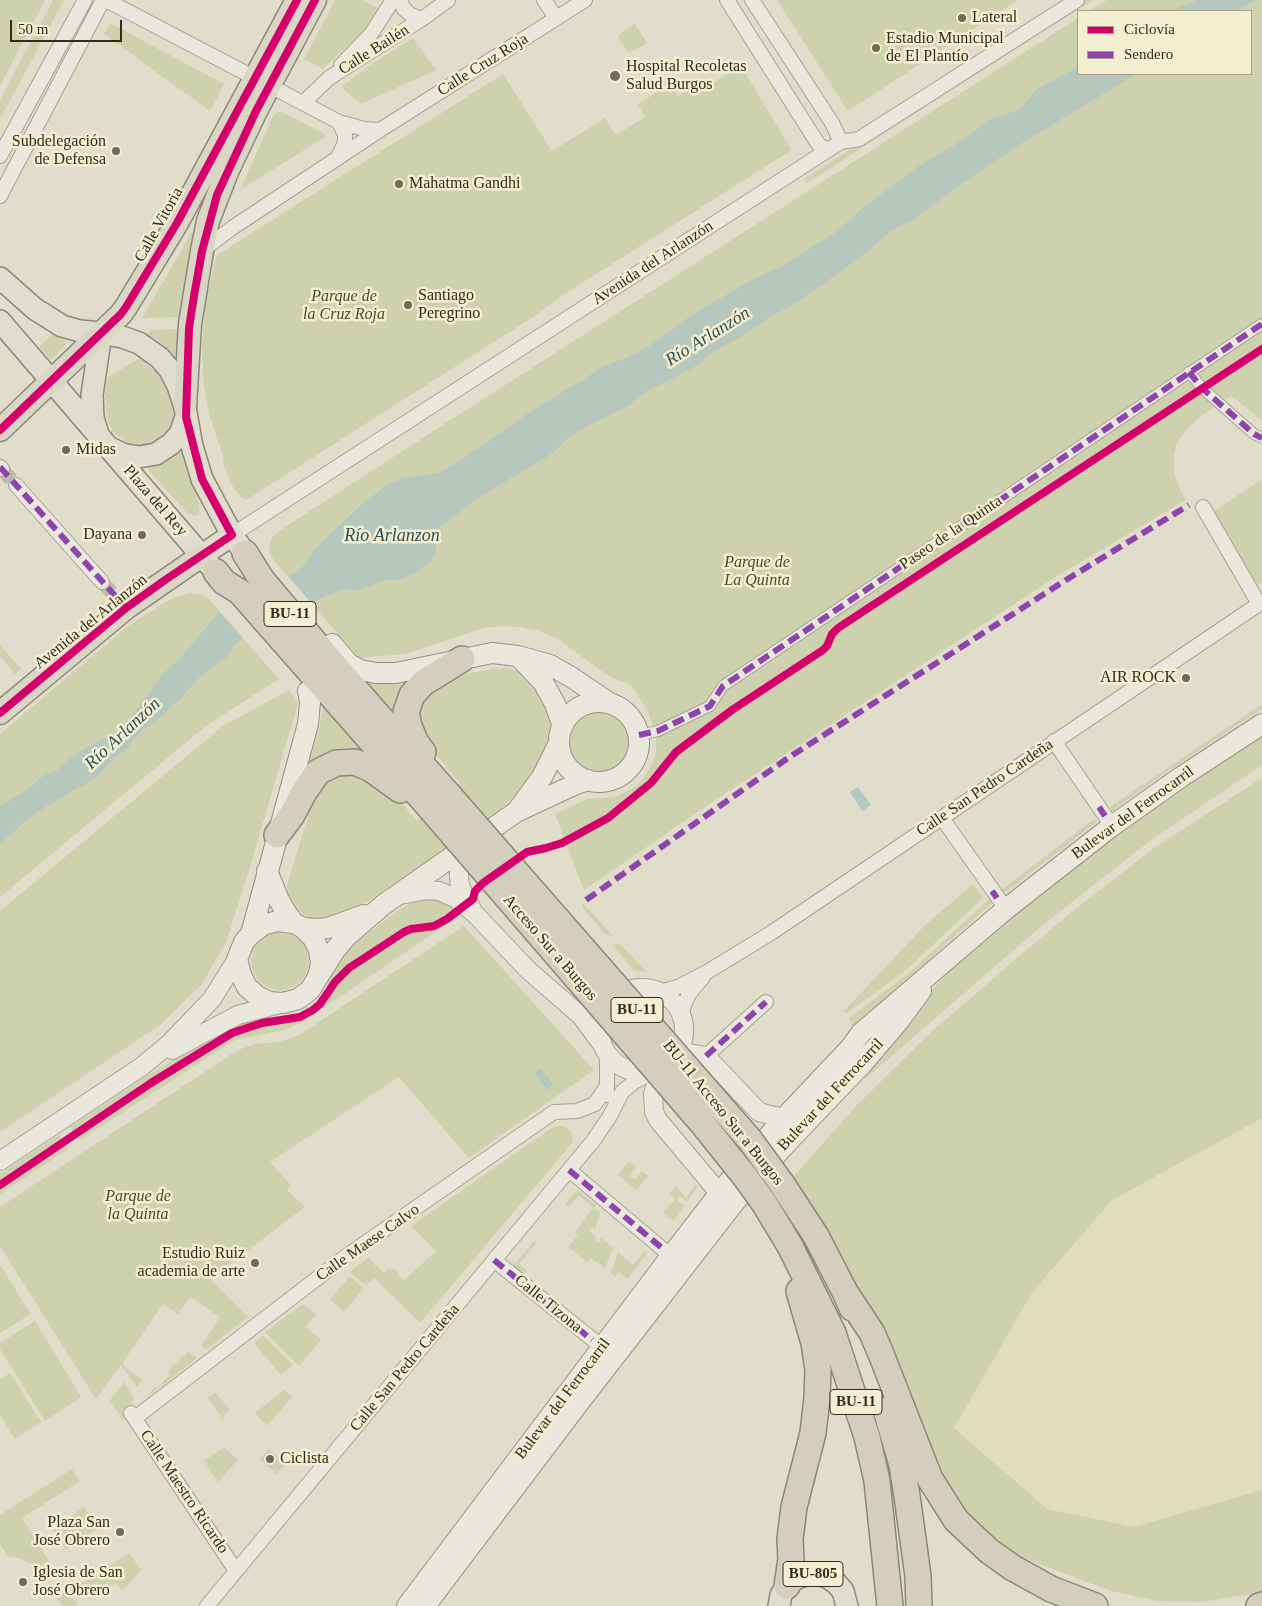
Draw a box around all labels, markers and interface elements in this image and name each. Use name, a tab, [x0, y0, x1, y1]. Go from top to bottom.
place label: Lateral	[972, 8, 1017, 28]
scale bar	[12, 10, 125, 42]
legend	[1077, 10, 1252, 75]
marker: Lateral	[956, 12, 968, 24]
text: 50 m	[18, 21, 48, 37]
street label: Calle Bailén	[335, 21, 413, 79]
text: Ciclovía	[1124, 21, 1175, 37]
place label: Estadio Municipal de El Plantío	[886, 29, 1004, 67]
street label: Calle Cruz Roja	[434, 30, 532, 100]
marker: Estadio Municipal de El Plantío	[870, 42, 882, 54]
text: Sendero	[1124, 46, 1173, 62]
place label: Hospital Recoletas Salud Burgos	[626, 57, 746, 95]
marker: Hospital Recoletas Salud Burgos	[608, 69, 622, 83]
place label: Subdelegación de Defensa	[12, 132, 106, 170]
marker: Subdelegación de Defensa	[110, 145, 122, 157]
place label: Mahatma Gandhi	[409, 174, 521, 194]
marker: Mahatma Gandhi	[393, 178, 405, 190]
street label: Calle Vitoria	[131, 184, 187, 266]
street label: Avenida del Arlanzón	[589, 217, 717, 309]
place label: Santiago Peregrino	[418, 286, 480, 324]
park label: Parque de la Cruz Roja	[303, 287, 385, 325]
marker: Santiago Peregrino	[402, 299, 414, 311]
water label: Río Arlanzón	[662, 303, 754, 371]
place label: Midas	[76, 440, 116, 460]
marker: Midas	[60, 444, 72, 456]
street label: Plaza del Rey	[119, 462, 191, 540]
street label: Paseo de la Quinta	[896, 492, 1006, 574]
place label: Dayana	[83, 525, 132, 545]
water label: Río Arlanzon	[344, 525, 440, 547]
marker: Dayana	[136, 529, 148, 541]
park label: Parque de La Quinta	[724, 553, 790, 591]
street label: Avenida del Arlanzón	[31, 570, 151, 674]
road number: BU-11	[264, 602, 316, 626]
place label: AIR ROCK	[1100, 668, 1176, 688]
marker: AIR ROCK	[1180, 672, 1192, 684]
water label: Río Arlanzón	[81, 694, 165, 774]
street label: Calle San Pedro Cardeña	[913, 735, 1057, 841]
street label: Bulevar del Ferrocarril	[1068, 762, 1198, 864]
street label: Acceso Sur a Burgos	[499, 891, 601, 1005]
road number: BU-11	[611, 998, 663, 1022]
street label: Bulevar del Ferrocarril	[774, 1035, 888, 1155]
street label: BU-11 Acceso Sur a Burgos	[658, 1037, 788, 1189]
park label: Parque de la Quinta	[105, 1187, 171, 1225]
street label: Calle Maese Calvo	[313, 1200, 423, 1286]
place label: Estudio Ruiz academia de arte	[138, 1244, 245, 1282]
marker: Estudio Ruiz academia de arte	[249, 1257, 261, 1269]
street label: Calle Tizona	[510, 1271, 586, 1337]
street label: Calle San Pedro Cardeña	[346, 1300, 464, 1436]
street label: Bulevar del Ferrocarril	[511, 1335, 615, 1463]
road number: BU-11	[830, 1390, 882, 1414]
street label: Calle Maestro Ricardo	[136, 1427, 232, 1557]
place label: Ciclista	[280, 1449, 329, 1469]
marker: Ciclista	[264, 1453, 276, 1465]
place label: Plaza San José Obrero	[33, 1513, 110, 1551]
marker: Plaza San José Obrero	[114, 1526, 126, 1538]
road number: BU-805	[783, 1562, 843, 1586]
place label: Iglesia de San José Obrero	[33, 1563, 123, 1601]
marker: Iglesia de San José Obrero	[17, 1576, 29, 1588]

